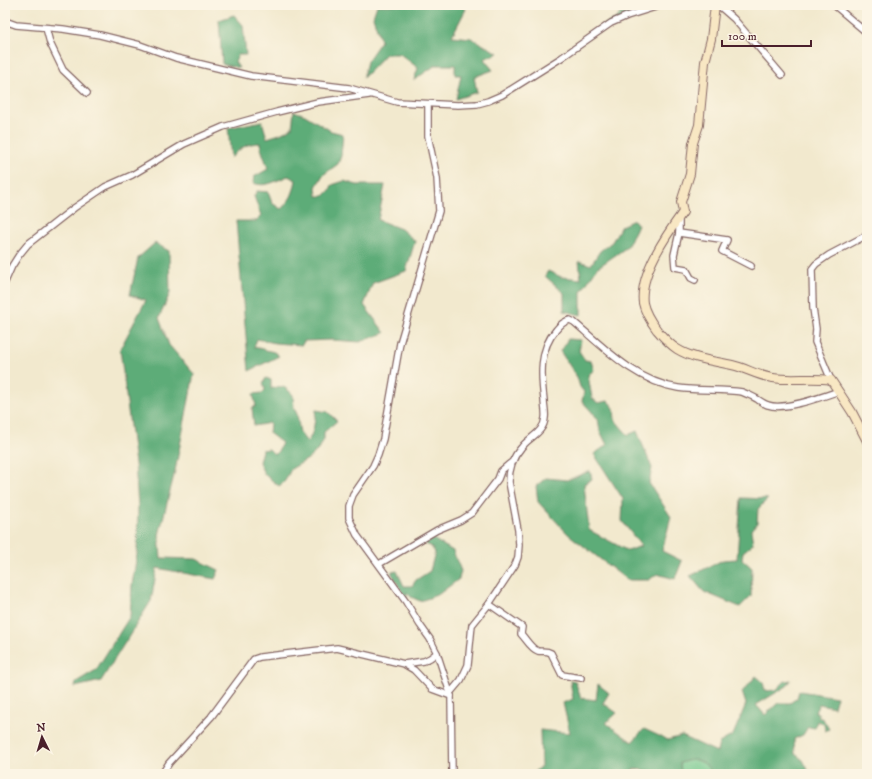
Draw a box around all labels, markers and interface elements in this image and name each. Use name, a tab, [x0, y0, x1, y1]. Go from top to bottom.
scale bar	[722, 22, 811, 48]
text: 100 m	[728, 29, 757, 44]
north arrow	[22, 717, 62, 757]
text: N	[36, 721, 46, 735]

